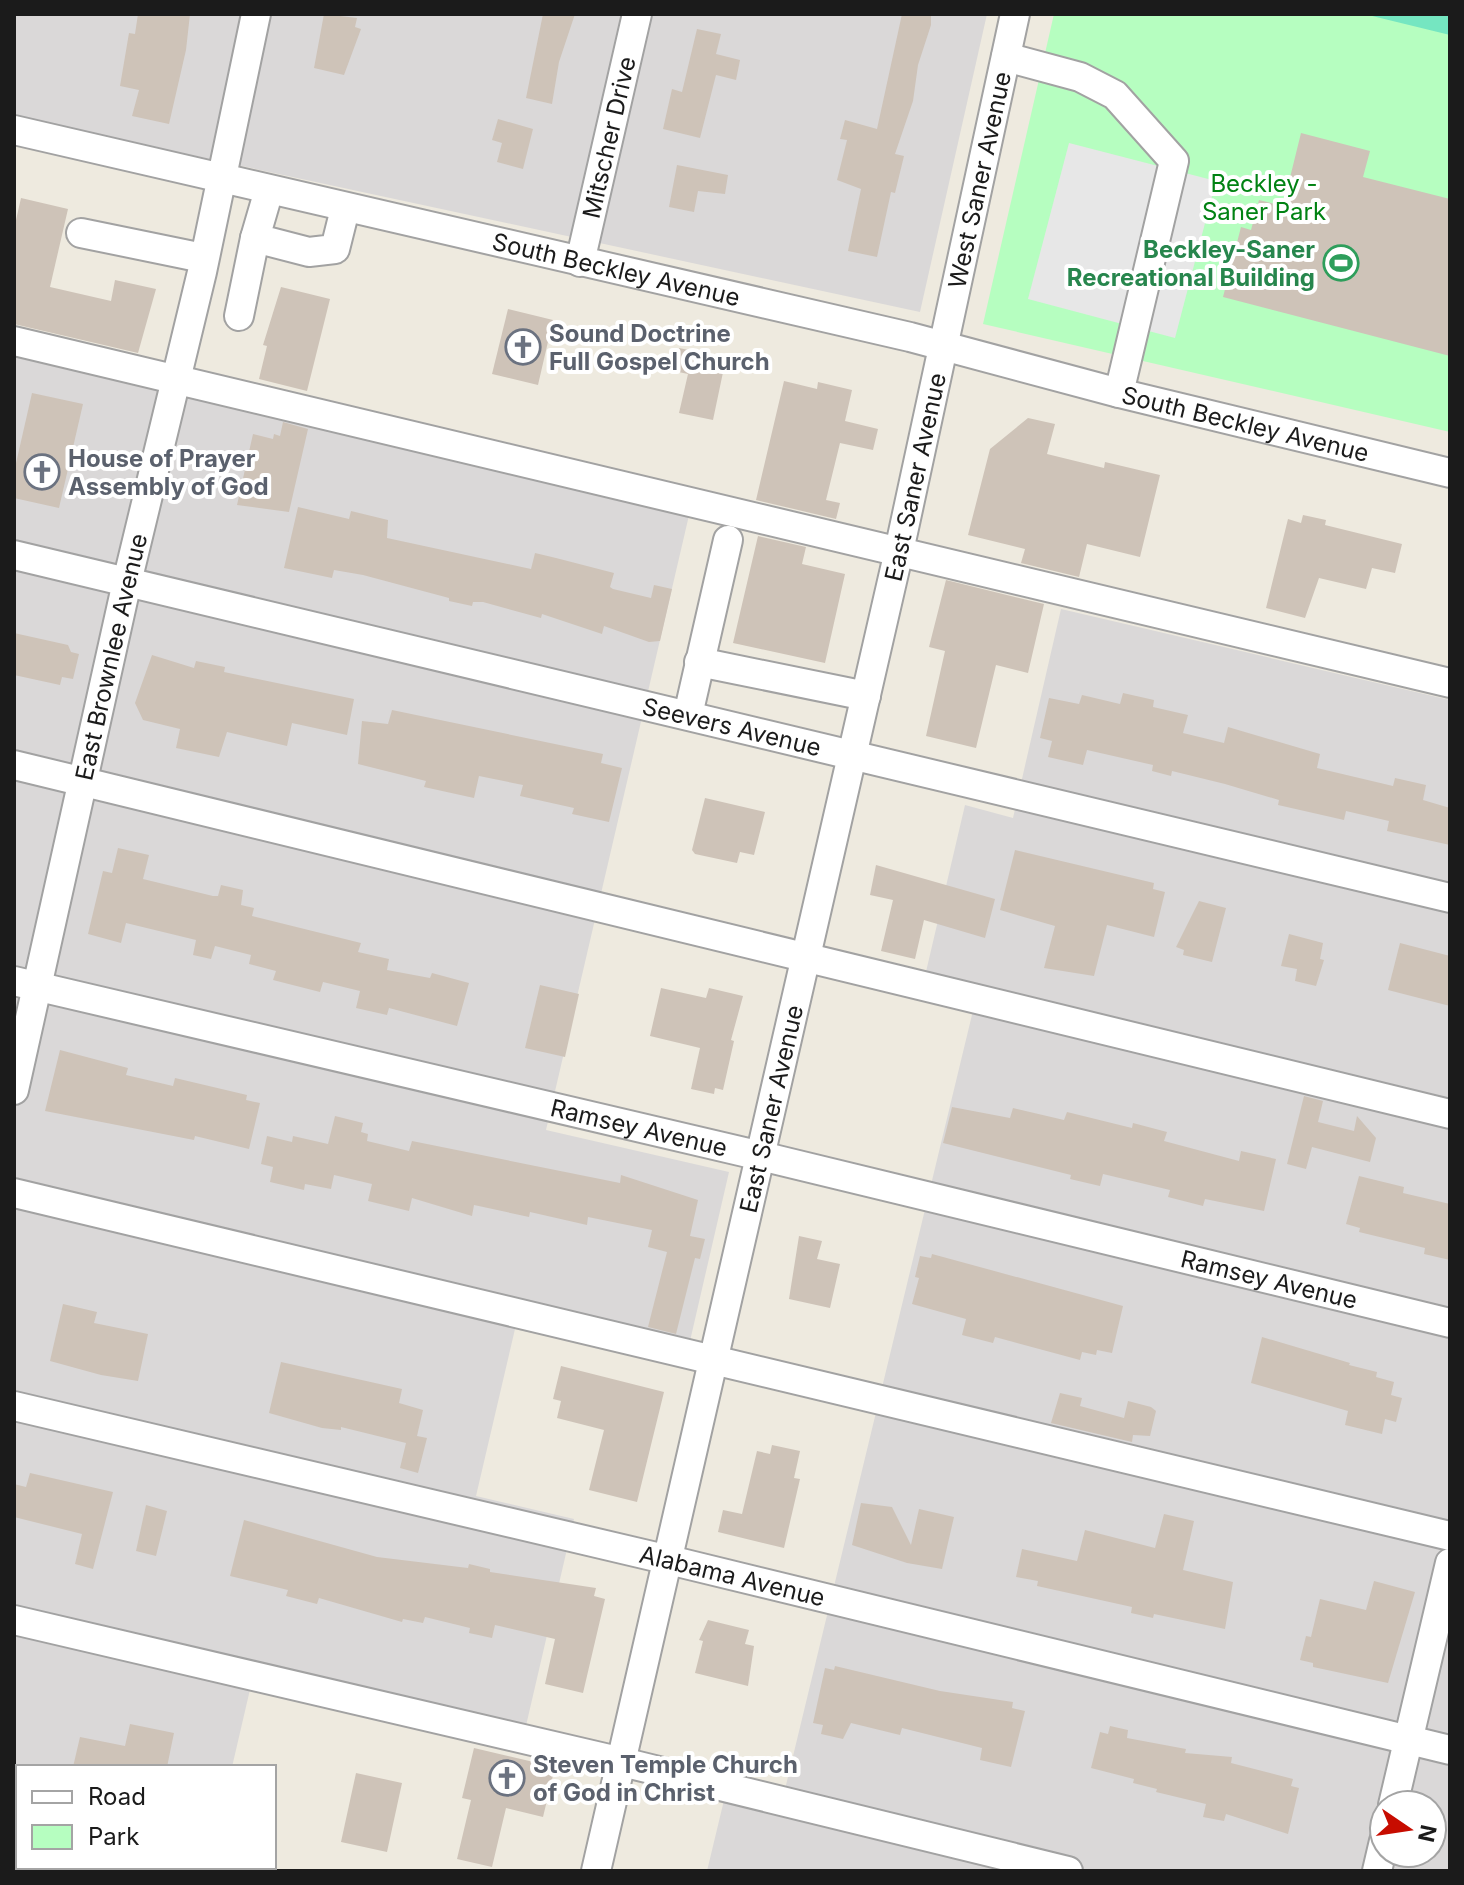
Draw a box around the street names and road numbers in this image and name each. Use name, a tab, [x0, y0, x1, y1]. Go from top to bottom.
street label: Mitscher Drive	[576, 54, 641, 221]
street label: West Saner Avenue	[942, 69, 1017, 291]
street label: South Beckley Avenue	[489, 226, 743, 312]
street label: East Saner Avenue	[878, 370, 952, 584]
street label: South Beckley Avenue	[1119, 380, 1372, 467]
street label: East Brownlee Avenue	[69, 530, 153, 783]
street label: Seevers Avenue	[640, 691, 824, 762]
street label: East Saner Avenue	[733, 1002, 809, 1216]
street label: Ramsey Avenue	[548, 1093, 730, 1162]
street label: Ramsey Avenue	[1178, 1244, 1360, 1315]
street label: Alabama Avenue	[637, 1539, 828, 1612]

